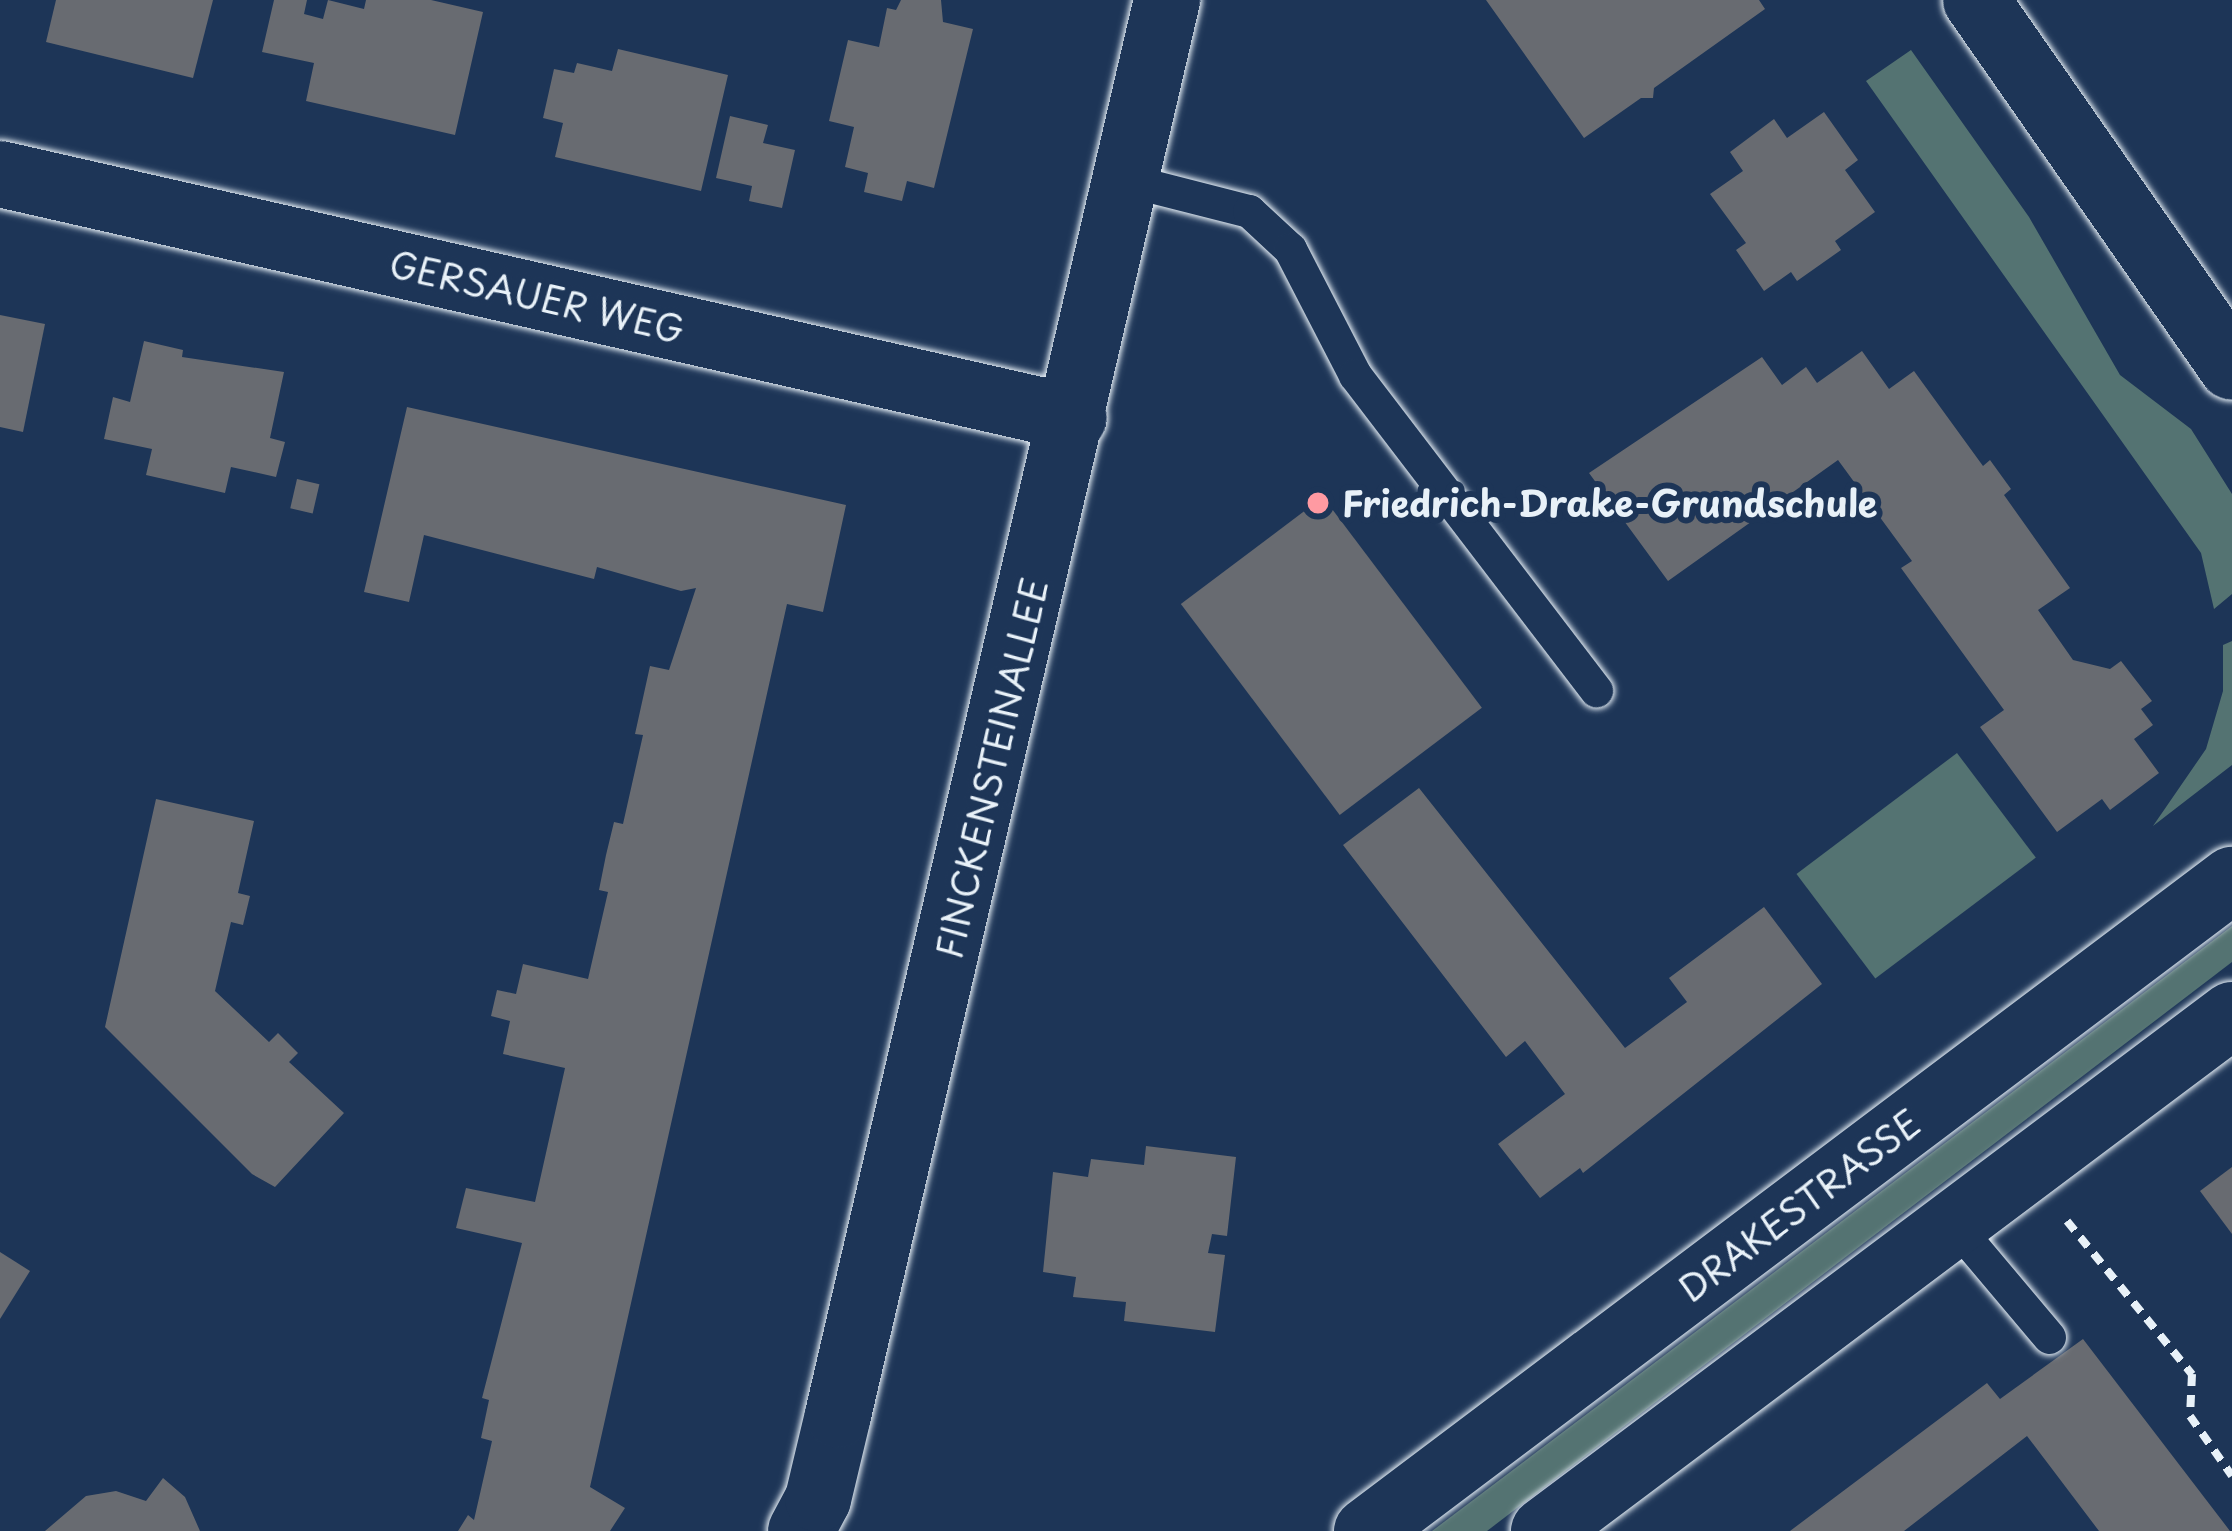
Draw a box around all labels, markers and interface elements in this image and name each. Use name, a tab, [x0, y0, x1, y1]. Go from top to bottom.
street label: GERSAUER WEG	[384, 241, 690, 351]
place label: Friedrich-Drake-Grundschule	[1342, 481, 1877, 525]
marker: Friedrich-Drake-Grundschule	[1305, 490, 1331, 516]
street label: FINCKENSTEINALLEE	[926, 574, 1056, 962]
street label: DRAKESTRASSE	[1670, 1100, 1928, 1310]

